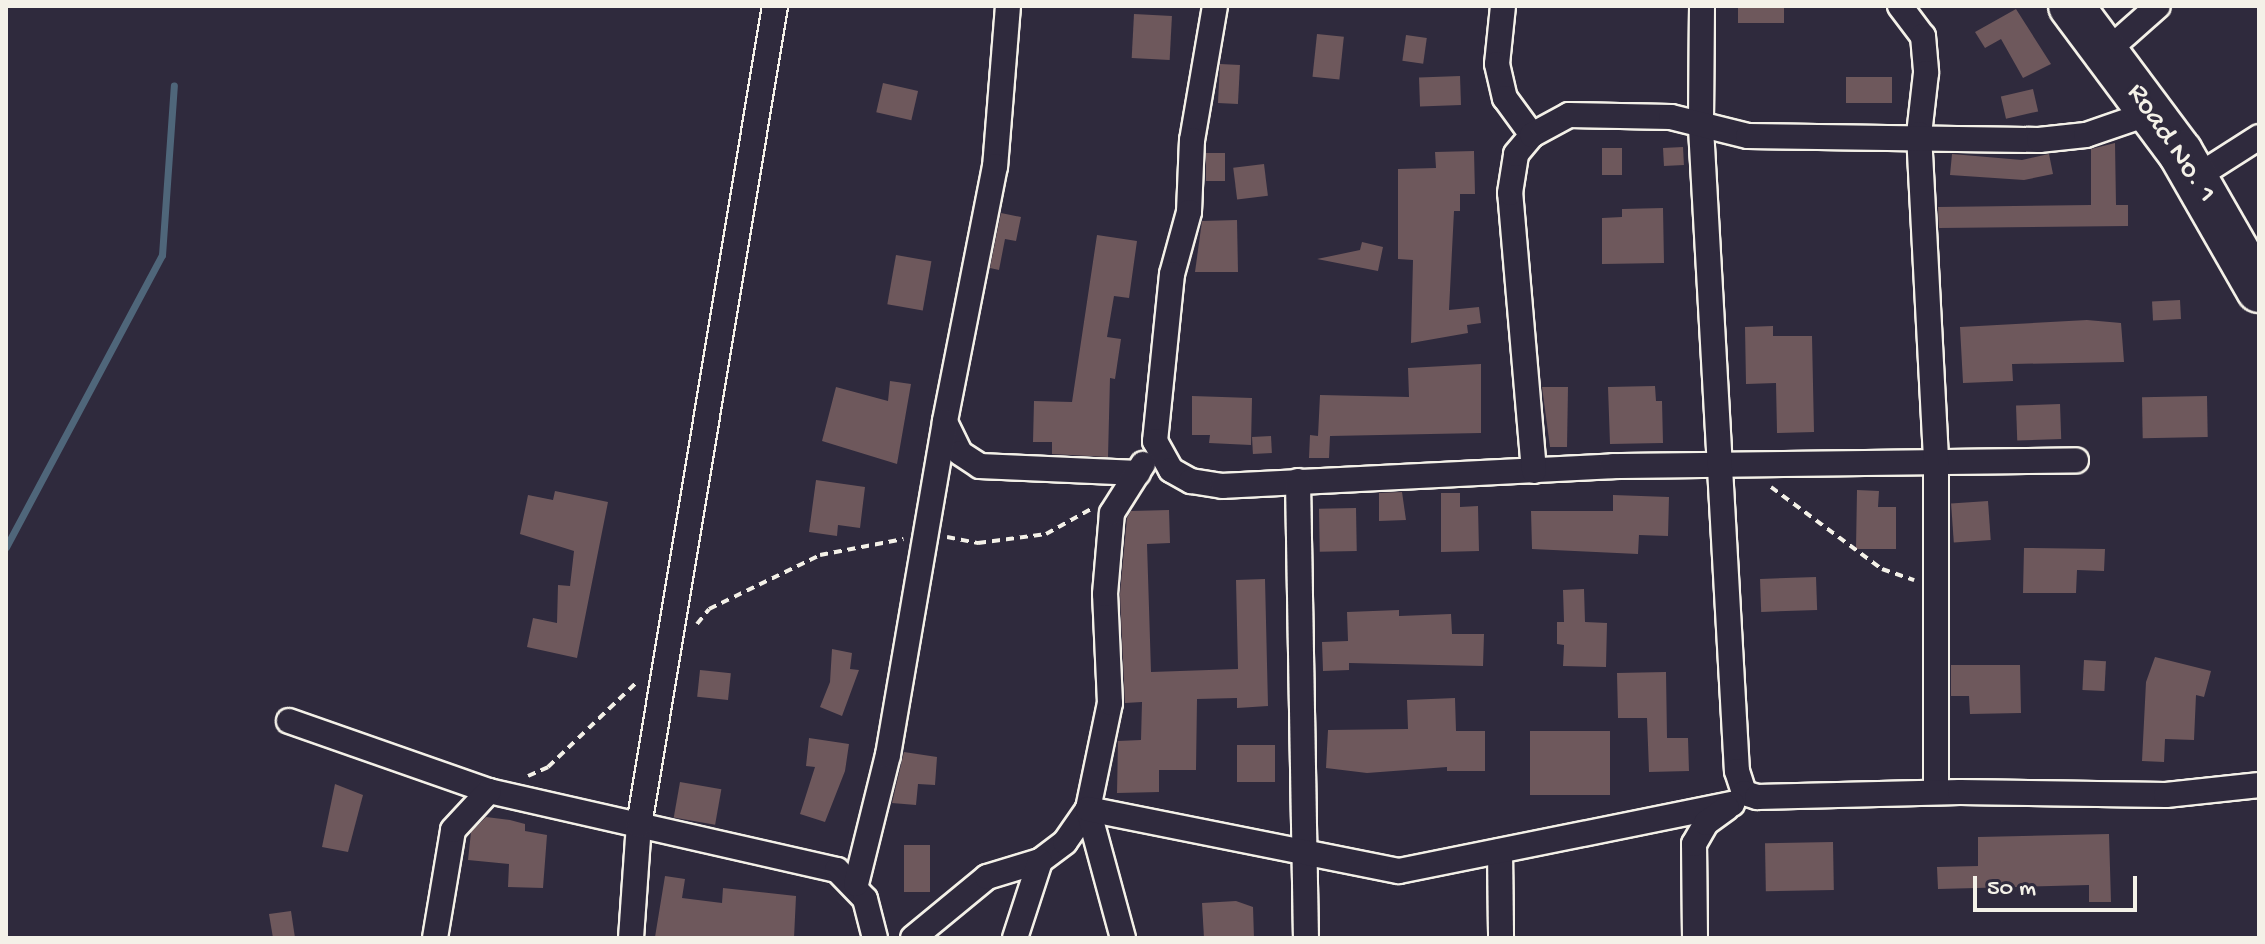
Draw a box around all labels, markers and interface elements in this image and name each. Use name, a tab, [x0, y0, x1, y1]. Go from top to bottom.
street label: Road No. 1	[2117, 77, 2223, 211]
scale bar	[1977, 860, 2141, 910]
text: 50 m	[1987, 875, 2036, 904]

